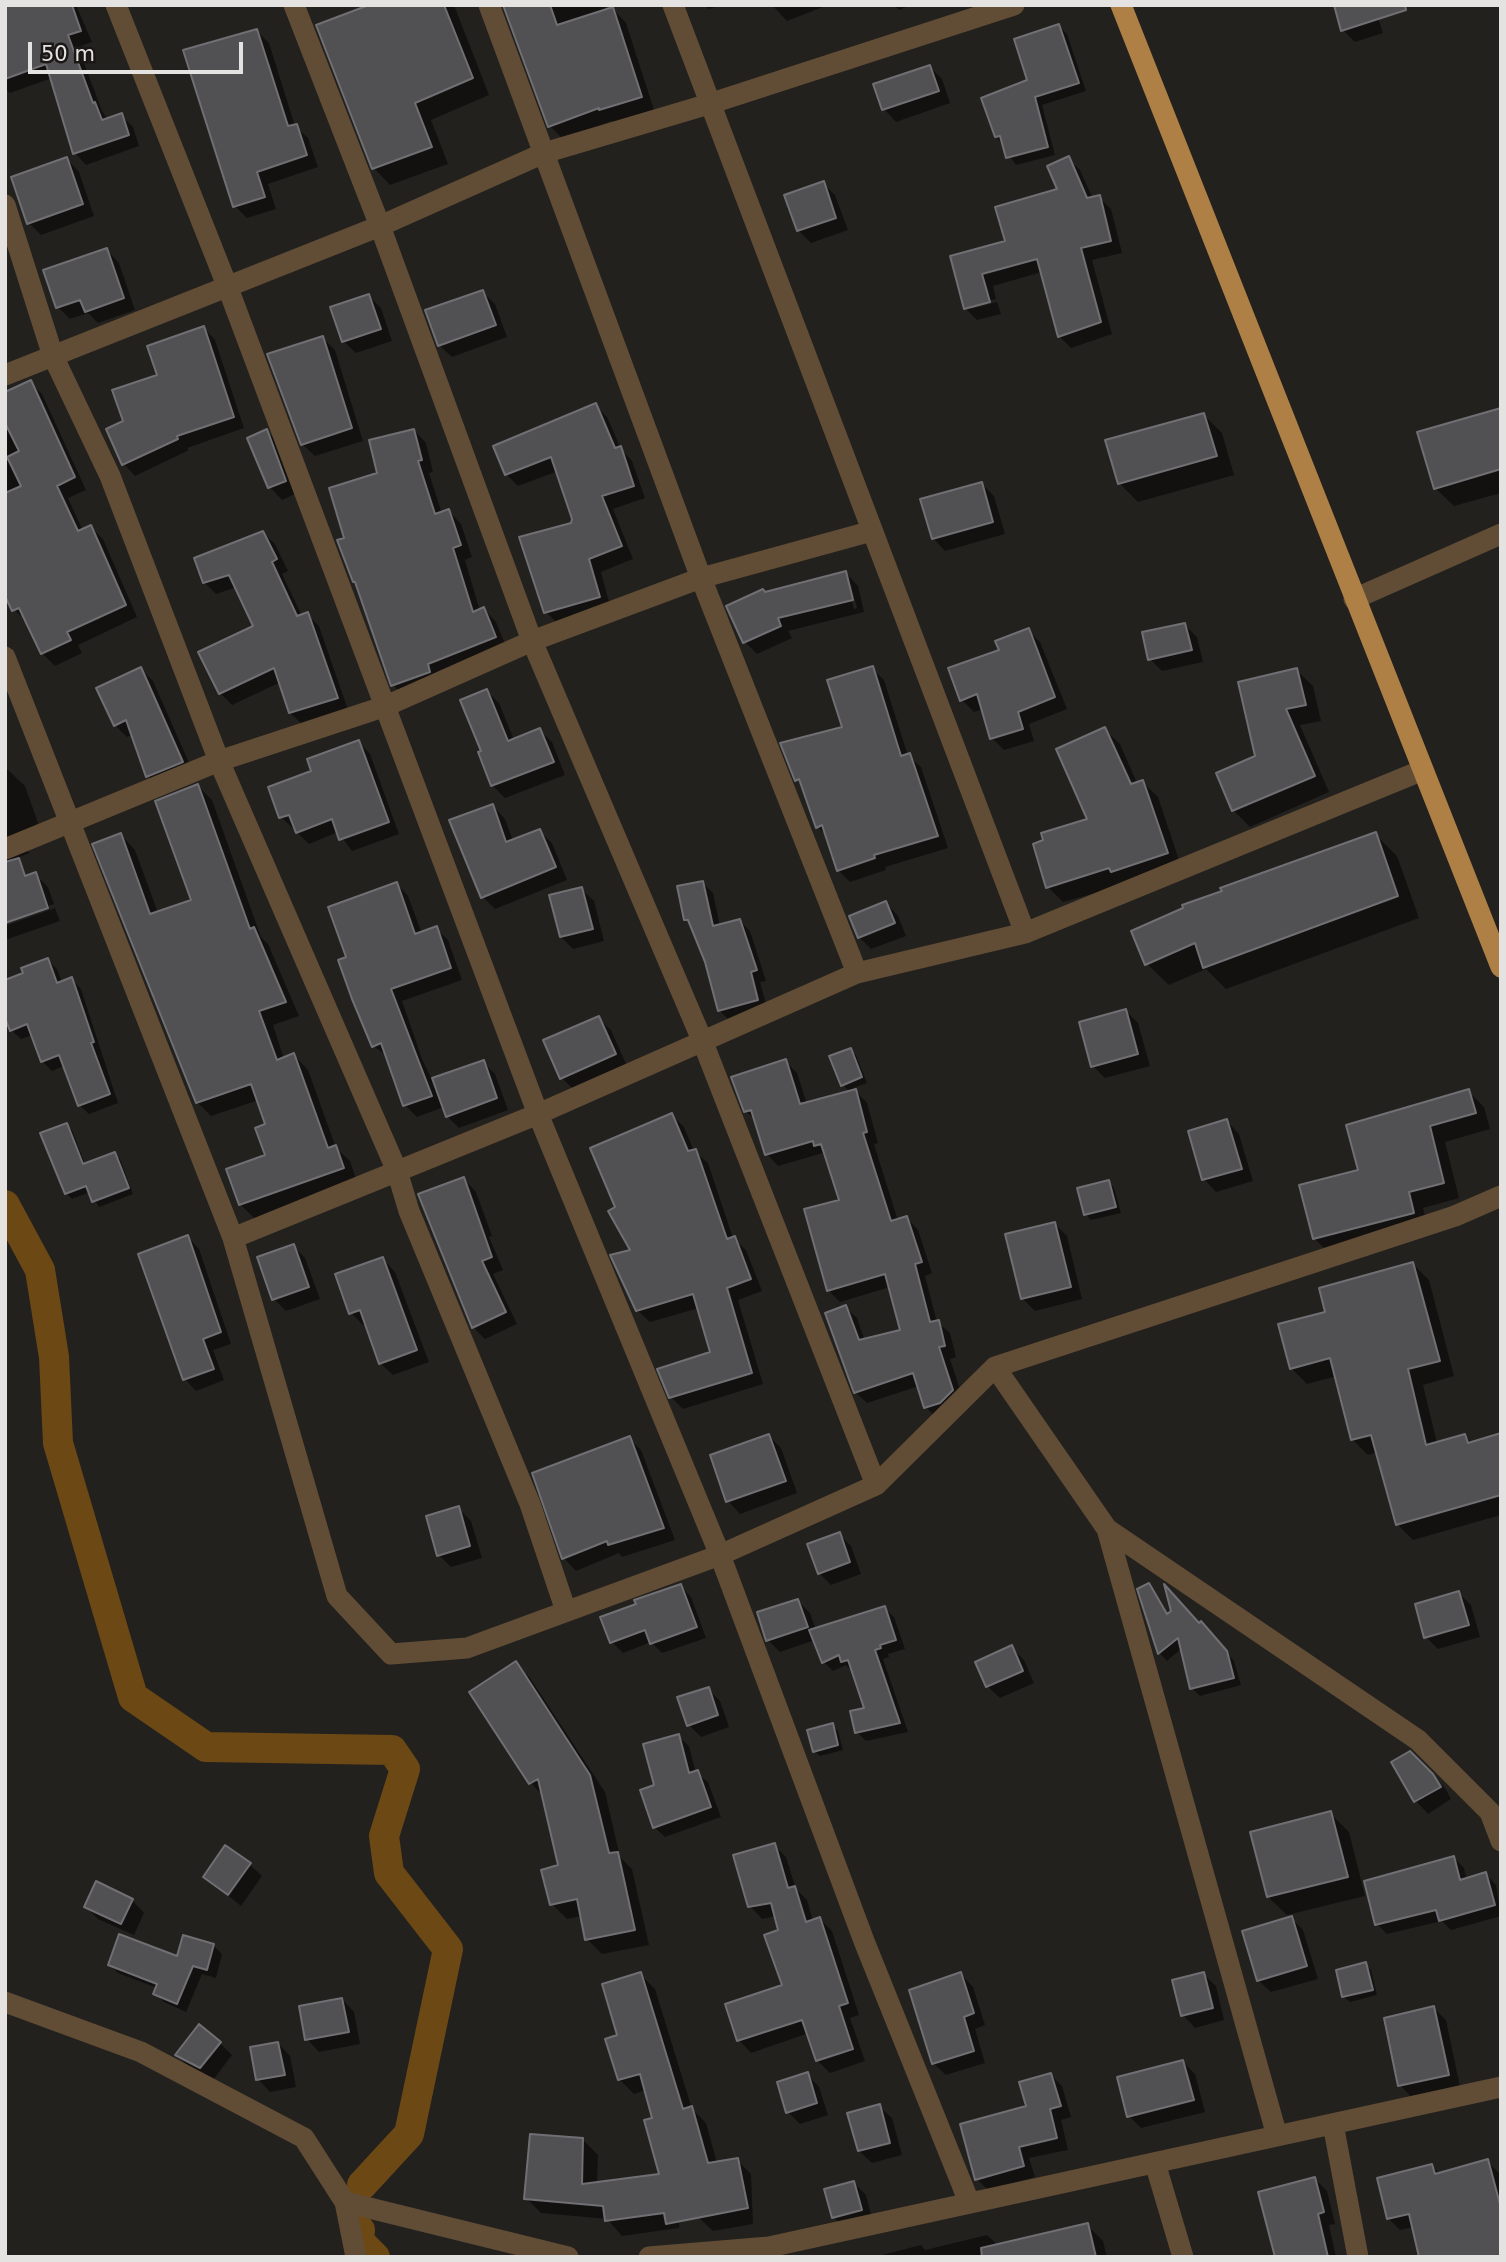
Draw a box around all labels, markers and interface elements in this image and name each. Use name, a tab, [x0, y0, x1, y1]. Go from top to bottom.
scale bar	[32, 28, 247, 72]
text: 50 m	[41, 42, 95, 66]

